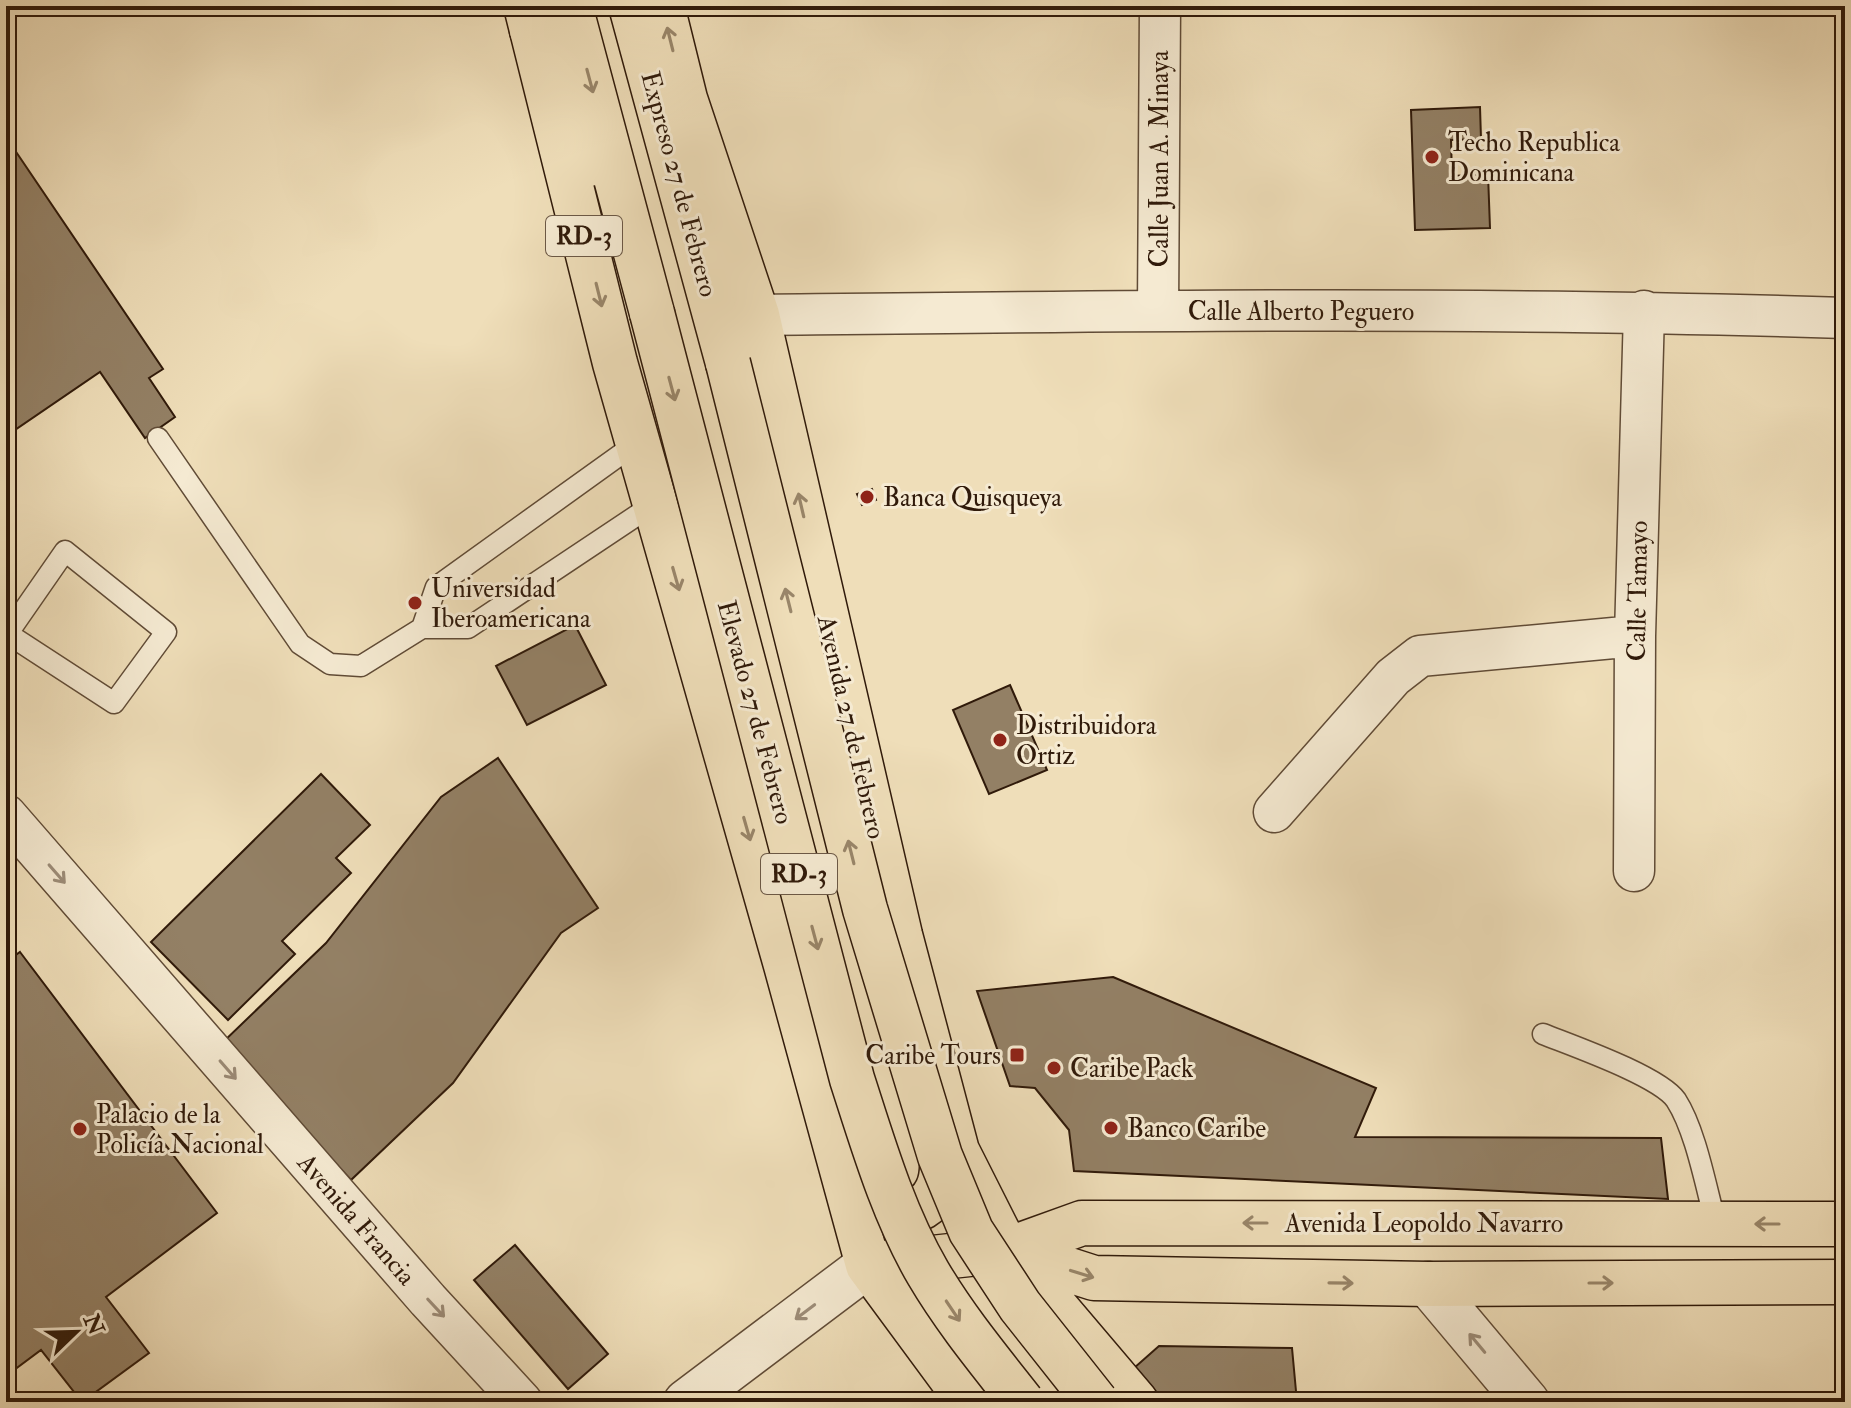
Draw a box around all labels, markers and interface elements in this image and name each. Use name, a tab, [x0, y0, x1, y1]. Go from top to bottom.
one-way arrow	[661, 27, 676, 53]
street label: Calle Juan A. Minaya	[1144, 50, 1176, 268]
one-way arrow	[584, 68, 599, 94]
street label: Expreso 27 de Febrero	[633, 68, 725, 301]
place label: Techo Republica Dominicana	[1448, 127, 1620, 189]
marker: Techo Republica Dominicana	[1423, 148, 1441, 166]
road number: RD-3	[546, 216, 622, 256]
one-way arrow	[592, 282, 607, 308]
street label: Calle Alberto Peguero	[1188, 296, 1414, 328]
one-way arrow	[665, 375, 680, 401]
place label: Banca Quisqueya	[883, 482, 1062, 514]
marker: Banca Quisqueya	[858, 488, 876, 506]
one-way arrow	[792, 492, 807, 518]
street label: Calle Tamayo	[1621, 520, 1655, 662]
one-way arrow	[669, 565, 684, 591]
place label: Universidad Iberoamericana	[431, 573, 591, 635]
one-way arrow	[779, 588, 794, 614]
marker: Universidad Iberoamericana	[406, 594, 424, 612]
street label: Elevado 27 de Febrero	[710, 597, 800, 828]
street label: Avenida 27 de Febrero	[810, 611, 892, 842]
place label: Distribuidora Ortiz	[1016, 710, 1157, 772]
marker: Distribuidora Ortiz	[991, 731, 1009, 749]
one-way arrow	[740, 815, 755, 841]
one-way arrow	[843, 840, 858, 866]
road number: RD-3	[761, 854, 837, 894]
one-way arrow	[48, 863, 66, 883]
one-way arrow	[809, 925, 824, 951]
place label: Caribe Tours	[865, 1040, 1001, 1072]
marker: Caribe Tours	[1008, 1046, 1026, 1064]
place label: Caribe Pack	[1070, 1053, 1194, 1085]
one-way arrow	[219, 1059, 237, 1080]
marker: Caribe Pack	[1045, 1059, 1063, 1077]
place label: Palacio de la Policía Nacional	[96, 1099, 264, 1161]
place label: Banco Caribe	[1127, 1113, 1266, 1145]
marker: Banco Caribe	[1102, 1119, 1120, 1137]
marker: Palacio de la Policía Nacional	[71, 1120, 89, 1138]
street label: Avenida Francia	[290, 1146, 422, 1292]
street label: Avenida Leopoldo Navarro	[1284, 1208, 1563, 1241]
one-way arrow	[1242, 1215, 1269, 1231]
one-way arrow	[1754, 1216, 1781, 1232]
one-way arrow	[1068, 1267, 1094, 1282]
one-way arrow	[1327, 1275, 1354, 1290]
one-way arrow	[1587, 1275, 1614, 1291]
north arrow	[36, 1292, 116, 1372]
one-way arrow	[426, 1298, 445, 1318]
one-way arrow	[946, 1299, 962, 1322]
one-way arrow	[795, 1304, 817, 1321]
text: N	[76, 1309, 110, 1339]
one-way arrow	[1468, 1333, 1486, 1354]

